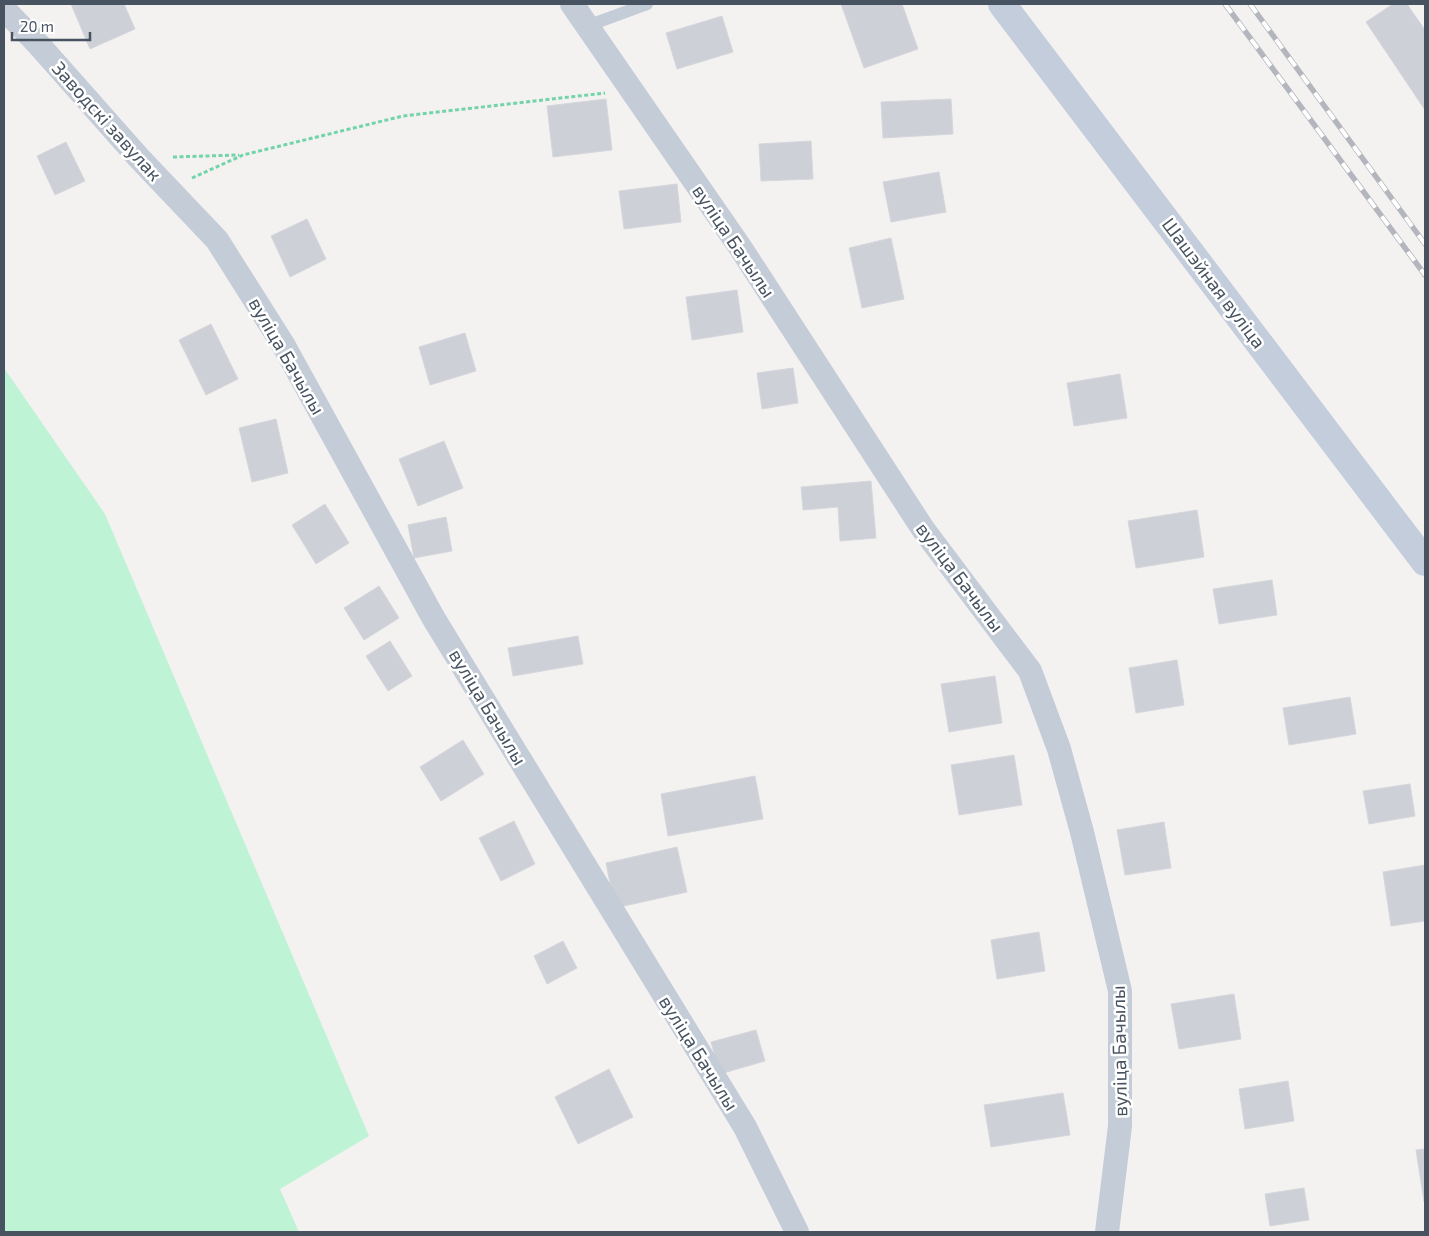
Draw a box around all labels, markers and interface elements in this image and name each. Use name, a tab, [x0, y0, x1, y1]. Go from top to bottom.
scale bar	[12, 10, 90, 42]
text: 20 m	[20, 17, 54, 35]
street label: Заводскі завулак	[47, 56, 167, 186]
street label: вуліца Бачылы	[687, 180, 781, 302]
street label: Шашэйная вуліца	[1157, 213, 1271, 353]
street label: вуліца Бачылы	[244, 293, 330, 419]
street label: вуліца Бачылы	[911, 517, 1009, 637]
street label: вуліца Бачылы	[444, 645, 532, 769]
street label: вуліца Бачылы	[1106, 985, 1132, 1117]
street label: вуліца Бачылы	[654, 991, 744, 1115]

